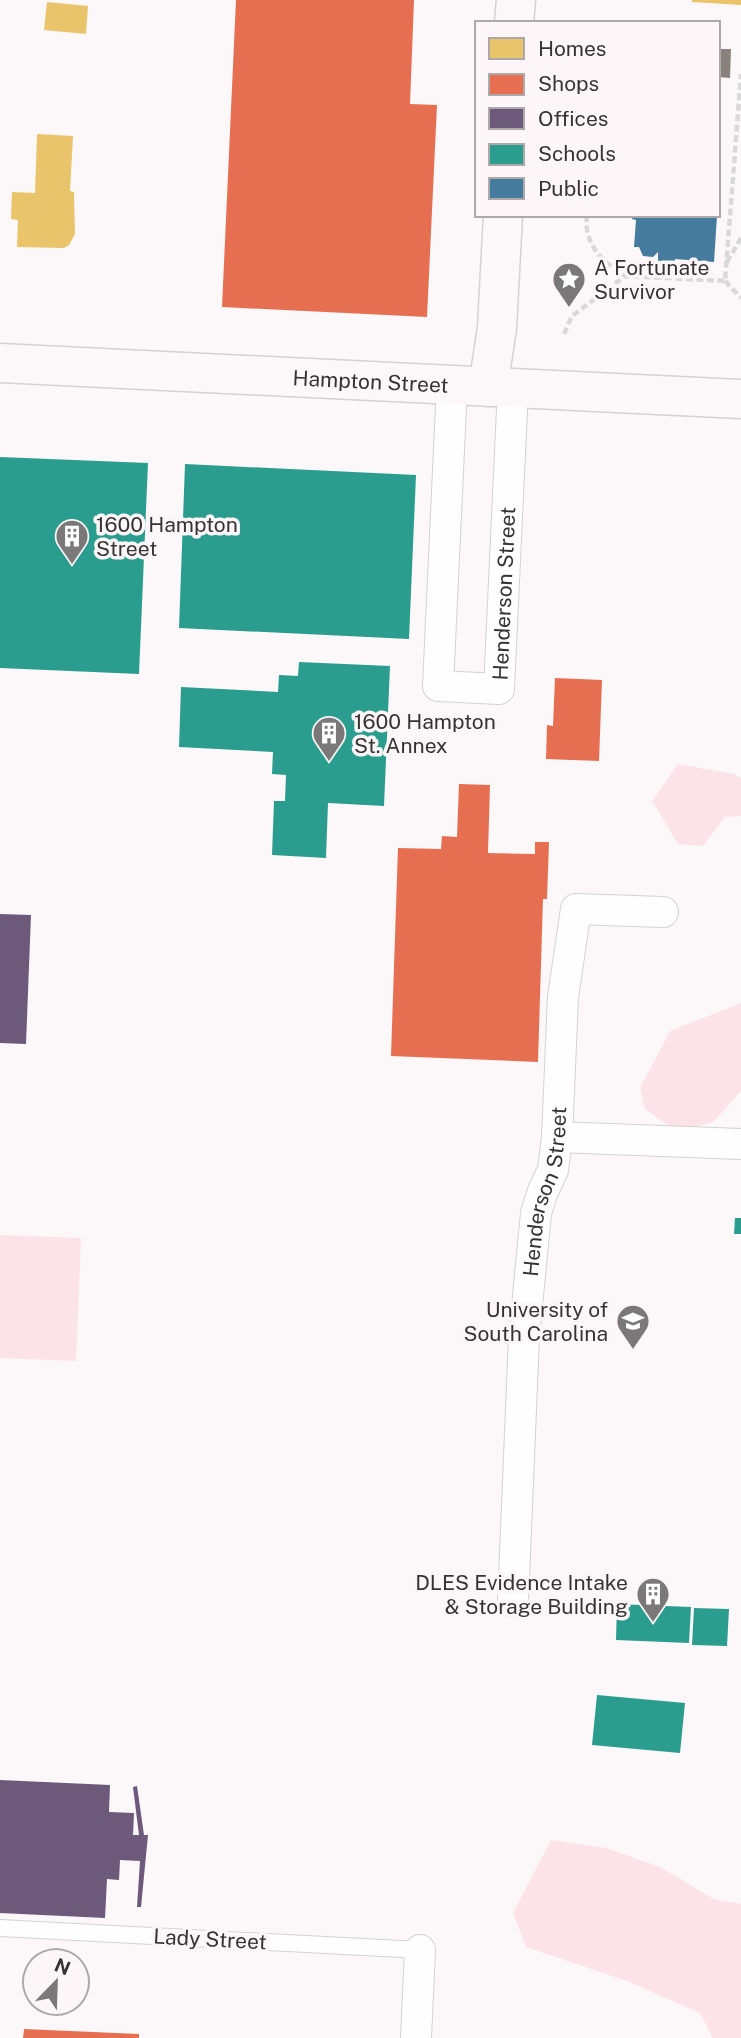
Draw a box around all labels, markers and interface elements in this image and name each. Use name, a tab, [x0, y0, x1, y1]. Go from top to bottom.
legend	[475, 21, 720, 217]
text: Homes	[538, 36, 606, 61]
text: Shops	[538, 71, 599, 96]
text: Offices	[538, 106, 608, 131]
text: Schools	[538, 141, 616, 166]
text: Public	[538, 176, 599, 201]
place label: A Fortunate Survivor	[594, 255, 709, 304]
place icon: A Fortunate Survivor	[550, 260, 588, 309]
street label: Hampton Street	[292, 365, 449, 397]
street label: Henderson Street	[487, 506, 520, 681]
place label: 1600 Hampton Street	[96, 512, 238, 561]
building icon: 1600 Hampton Street	[53, 517, 91, 566]
place label: 1600 Hampton St. Annex	[354, 709, 496, 758]
building icon: 1600 Hampton St. Annex	[310, 714, 348, 763]
street label: Henderson Street	[517, 1106, 571, 1278]
place label: University of South Carolina	[463, 1297, 608, 1346]
school or university icon: University of South Carolina	[614, 1302, 652, 1351]
place label: DLES Evidence Intake & Storage Building	[415, 1570, 628, 1619]
building icon: DLES Evidence Intake & Storage Building	[634, 1575, 672, 1624]
street label: Lady Street	[153, 1924, 267, 1954]
north arrow	[21, 1947, 91, 2017]
text: N	[52, 1953, 74, 1979]

